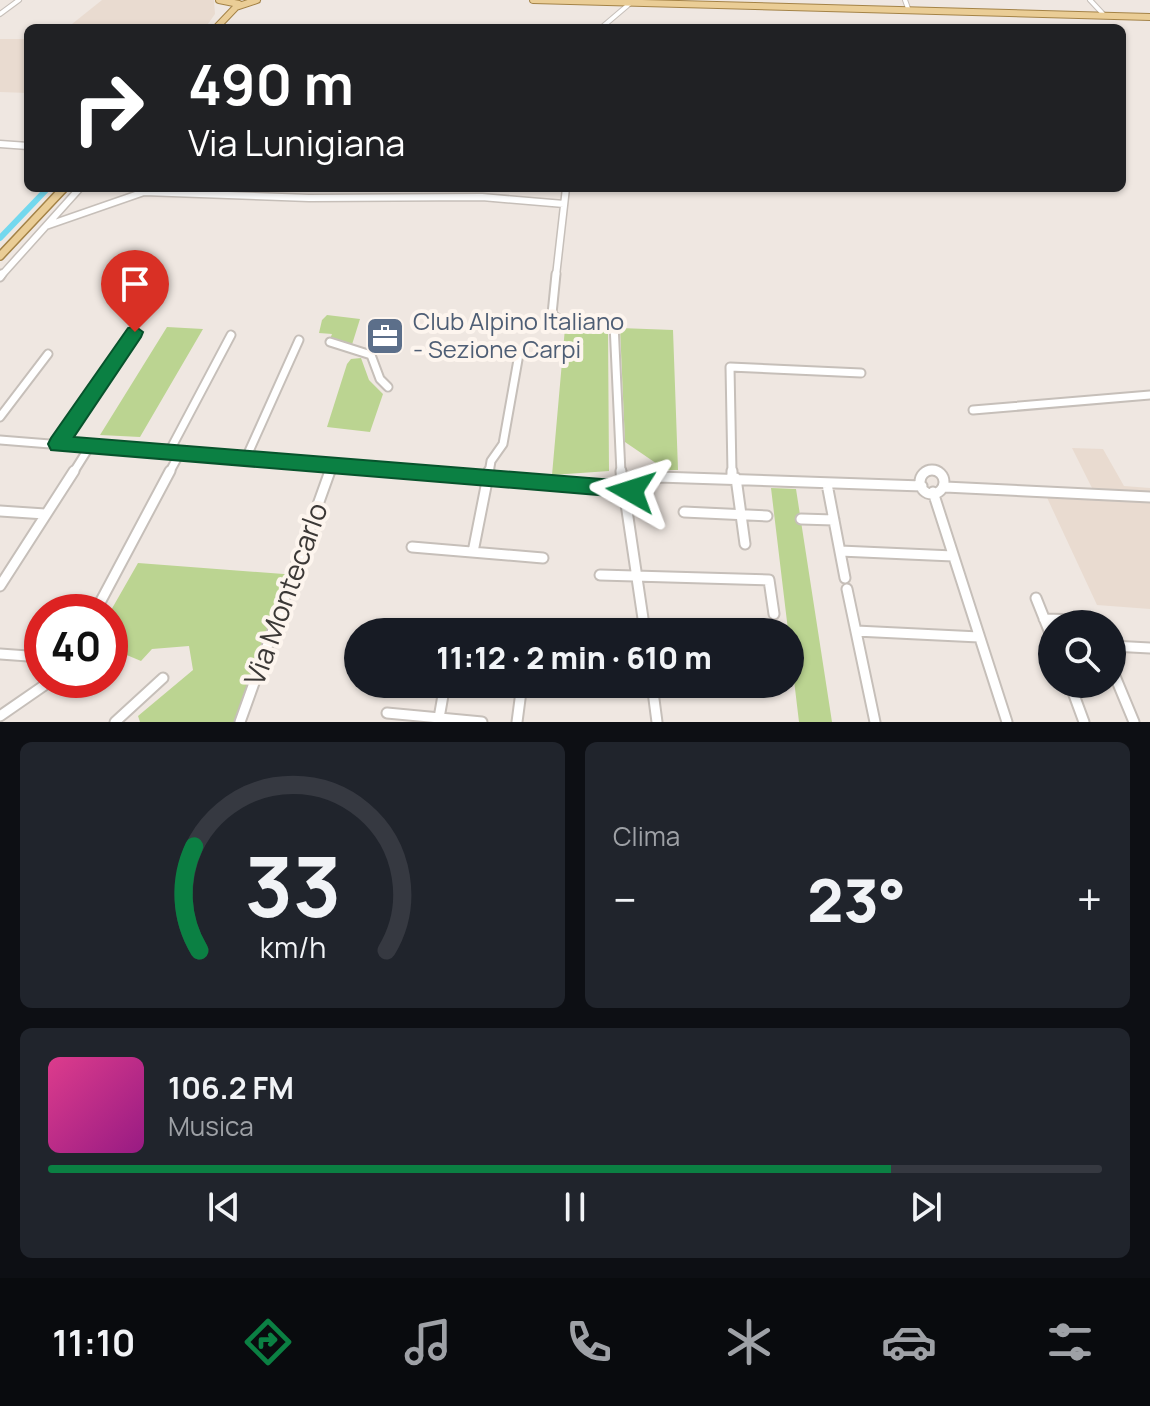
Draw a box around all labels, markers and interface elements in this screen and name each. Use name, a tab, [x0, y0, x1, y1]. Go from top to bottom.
text: 490 m	[188, 45, 354, 122]
icon: right	[56, 56, 160, 160]
text: Via Lunigiana	[188, 118, 405, 167]
pin	[101, 250, 169, 332]
icon: arrive	[113, 262, 157, 306]
place label: Club Alpino Italiano - Sezione Carpi	[413, 304, 624, 365]
office icon: Club Alpino Italiano - Sezione Carpi	[364, 315, 406, 357]
position arrow	[589, 449, 673, 533]
street label: Via Montecarlo	[234, 497, 336, 690]
speed limit sign: 40	[24, 594, 128, 698]
map controls	[1038, 610, 1126, 698]
button: search	[1038, 610, 1126, 698]
text: 11:12 · 2 min · 610 m	[436, 637, 712, 678]
text: Clima	[613, 818, 680, 854]
text: 33	[244, 828, 341, 942]
text: 23°	[807, 858, 906, 940]
text: −	[613, 869, 637, 929]
text: +	[1077, 869, 1102, 929]
text: km/h	[259, 928, 326, 967]
text: 106.2 FM	[168, 1067, 294, 1108]
text: Musica	[168, 1108, 254, 1144]
icon: previous	[202, 1185, 246, 1229]
icon: pause	[553, 1185, 597, 1229]
icon: next	[904, 1185, 948, 1229]
icon: directions	[240, 1314, 296, 1370]
icon: music	[400, 1314, 456, 1370]
icon: phone	[561, 1314, 617, 1370]
icon: climate	[721, 1314, 777, 1370]
icon: car	[881, 1314, 937, 1370]
icon: filters	[1042, 1314, 1098, 1370]
text: 11:10	[52, 1318, 136, 1367]

